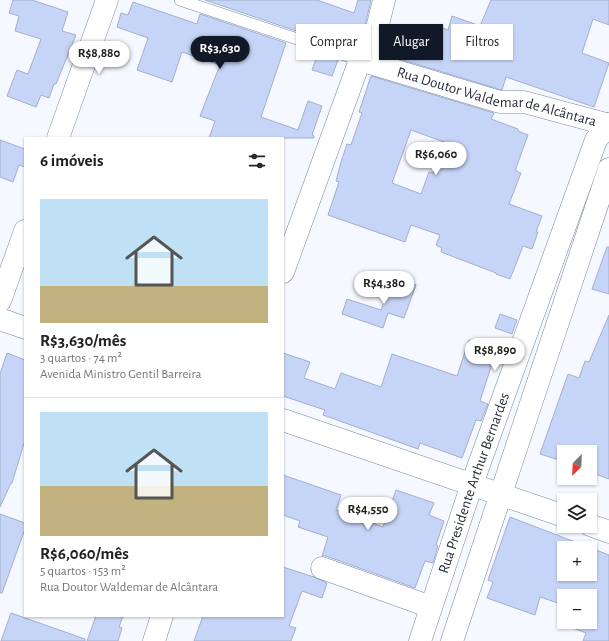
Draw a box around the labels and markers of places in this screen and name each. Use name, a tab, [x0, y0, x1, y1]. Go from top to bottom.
pin: R$3,630	[183, 36, 257, 70]
pin: R$8,880	[62, 41, 136, 75]
pin: R$6,060	[399, 142, 473, 176]
pin: R$4,380	[347, 271, 421, 305]
pin: R$8,890	[458, 338, 532, 372]
pin: R$4,550	[331, 497, 405, 531]

